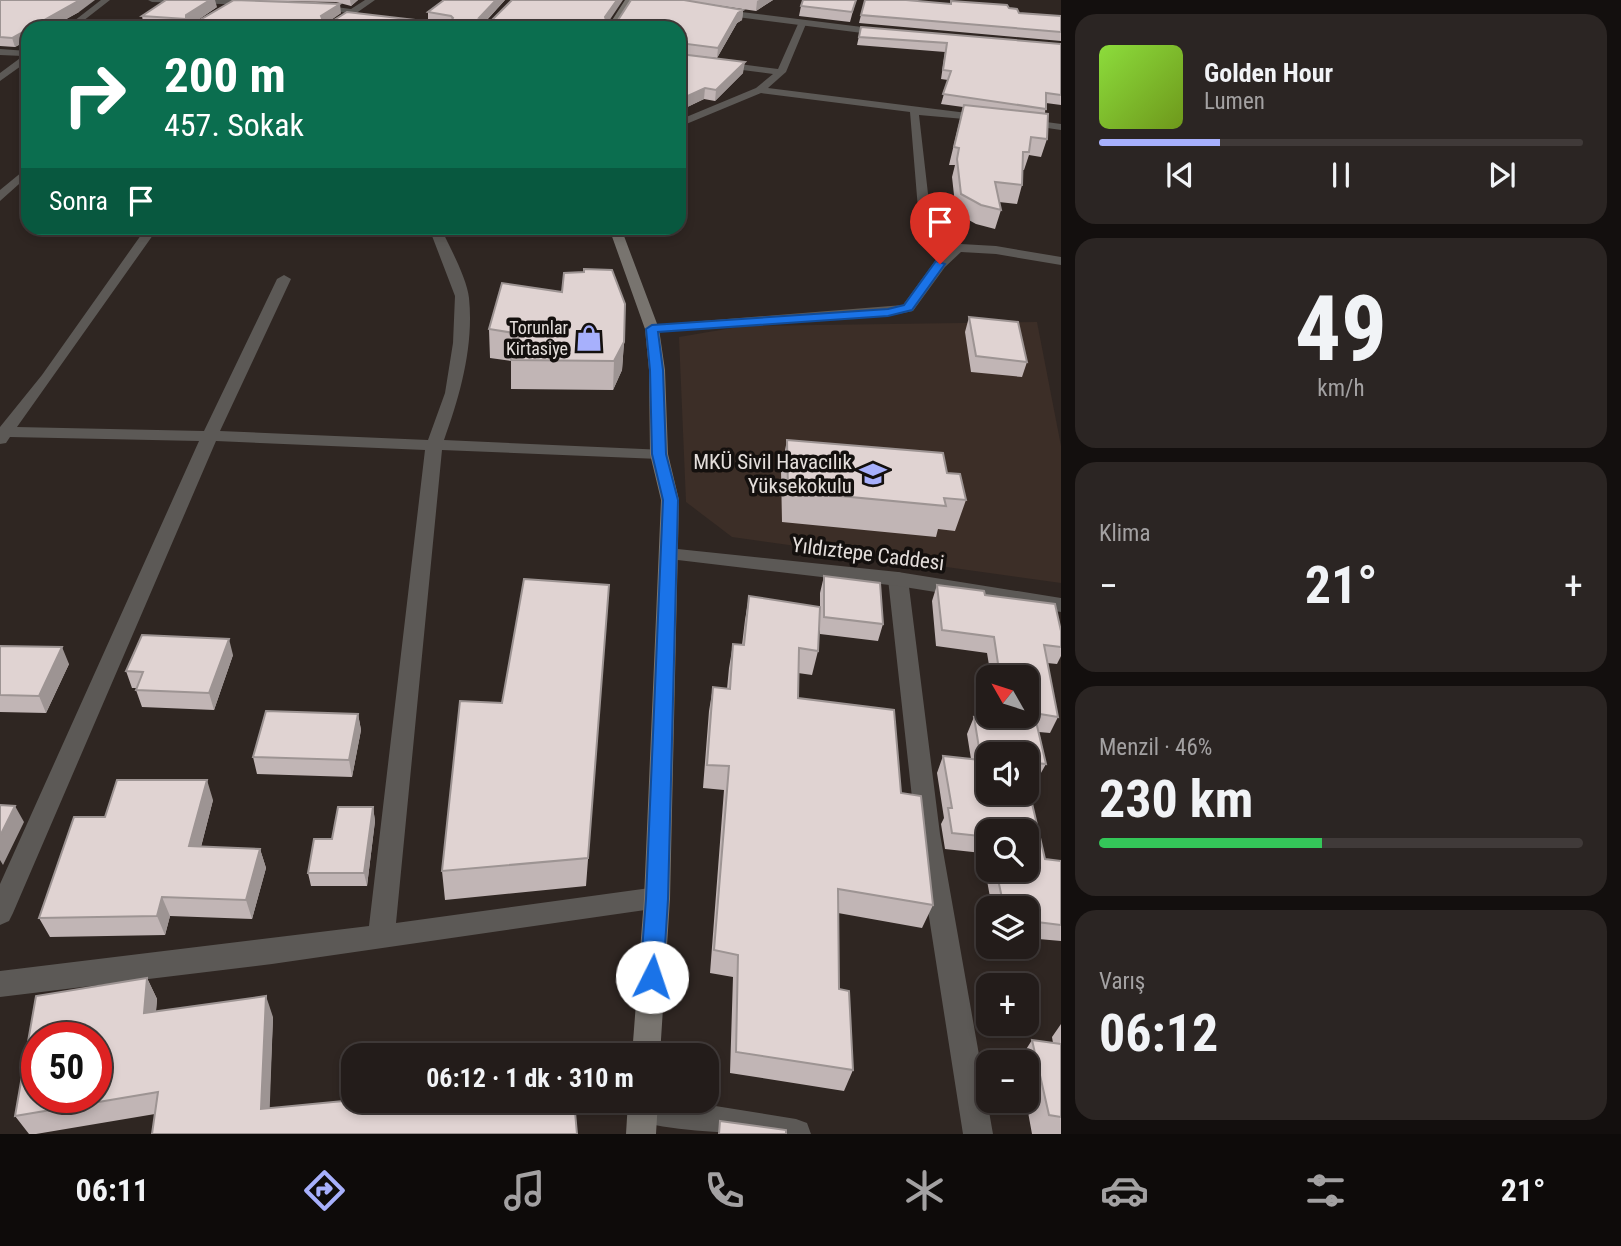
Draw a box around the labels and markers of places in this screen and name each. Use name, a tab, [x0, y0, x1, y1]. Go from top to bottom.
pin	[910, 192, 970, 264]
place label: Torunlar Kirtasiye	[506, 317, 569, 359]
shop icon: Torunlar Kirtasiye	[574, 323, 604, 353]
place label: MKÜ Sivil Havacılık Yüksekokulu	[693, 450, 853, 498]
school or university icon: MKÜ Sivil Havacılık Yüksekokulu	[858, 459, 888, 489]

